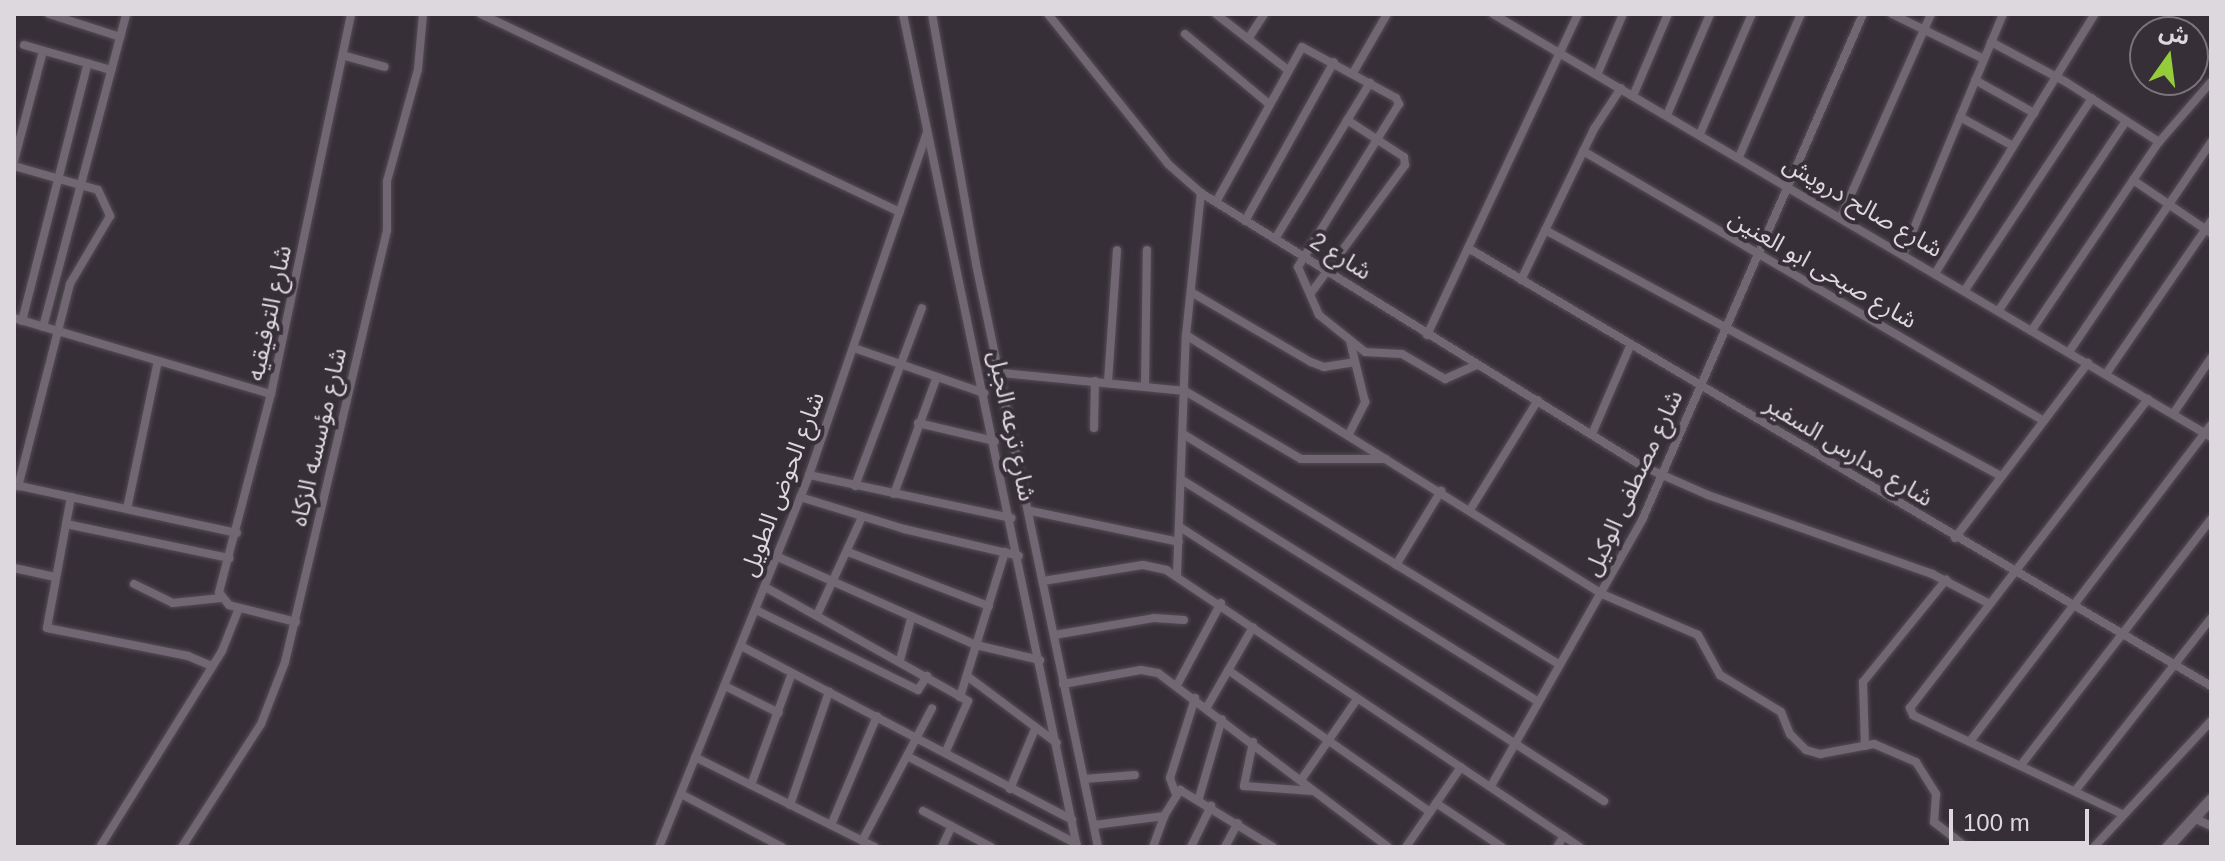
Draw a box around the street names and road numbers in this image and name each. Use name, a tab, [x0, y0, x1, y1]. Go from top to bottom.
street label: شارع صالح درويش	[1778, 149, 1948, 263]
street label: شارع صبحى ابو العنين	[1724, 203, 1922, 335]
street label: شارع 2	[1305, 226, 1377, 286]
street label: شارع التوفيقيه	[241, 243, 297, 383]
street label: شارع مؤسسه الزكاه	[283, 345, 353, 529]
street label: شارع ترعه الجبل	[982, 348, 1042, 504]
street label: شارع مصطفى الوكيل	[1577, 386, 1689, 580]
street label: شارع الحوض الطويل	[734, 388, 830, 580]
street label: شارع مدارس السفير	[1760, 389, 1938, 513]

